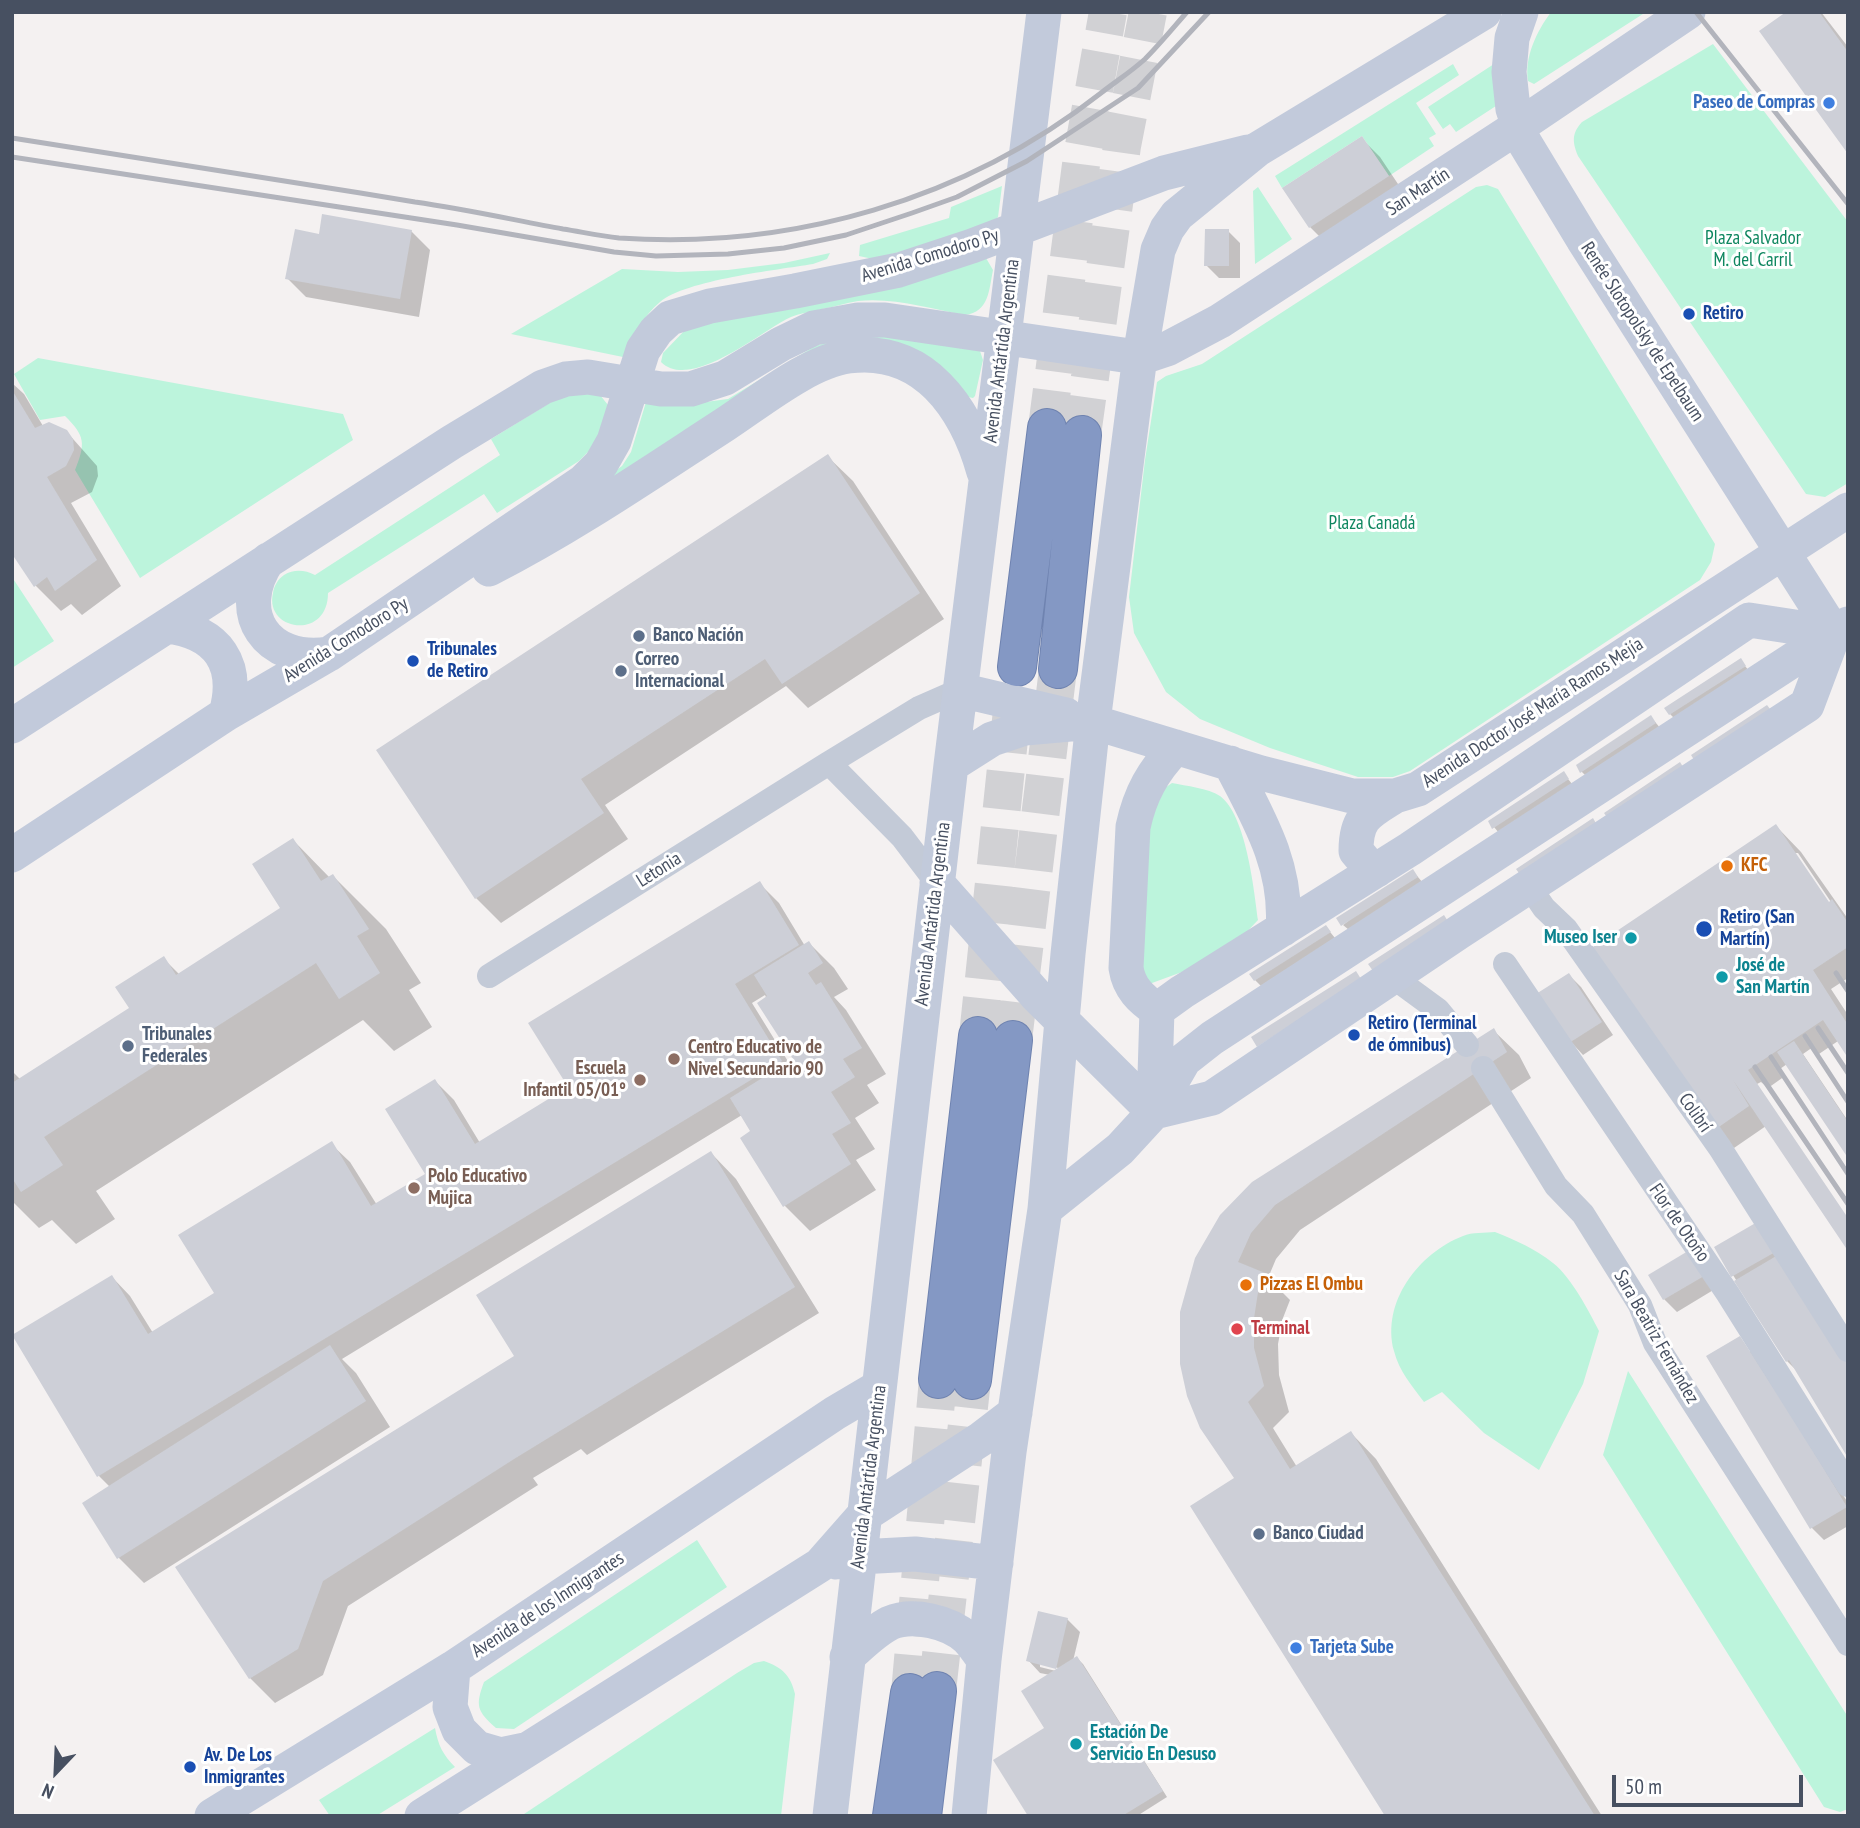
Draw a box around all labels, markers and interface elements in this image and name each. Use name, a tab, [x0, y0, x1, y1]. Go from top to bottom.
place label: Paseo de Compras	[1693, 92, 1815, 114]
marker: Paseo de Compras	[1821, 95, 1837, 111]
street label: San Martín	[1382, 163, 1454, 221]
street label: Avenida Comodoro Py	[859, 224, 1001, 288]
park label: Plaza Salvador M. del Carril	[1705, 228, 1801, 272]
street label: Renée Slotopolsky de Epelbaum	[1575, 238, 1709, 426]
street label: Avenida Antártida Argentina	[979, 258, 1025, 444]
place label: Retiro	[1703, 303, 1744, 325]
marker: Retiro	[1681, 306, 1697, 322]
park label: Plaza Canadá	[1329, 513, 1415, 535]
street label: Avenida Comodoro Py	[280, 593, 412, 687]
place label: Banco Nación	[653, 625, 743, 647]
marker: Banco Nación	[631, 628, 647, 644]
street label: Avenida Doctor José María Ramos Mejía	[1418, 633, 1648, 793]
place label: Tribunales de Retiro	[427, 639, 497, 683]
place label: Correo Internacional	[635, 649, 724, 693]
marker: Tribunales de Retiro	[405, 653, 421, 669]
marker: Correo Internacional	[613, 663, 629, 679]
street label: Avenida Antártida Argentina	[910, 821, 956, 1007]
street label: Letonia	[633, 848, 685, 892]
place label: KFC	[1741, 855, 1768, 877]
marker: KFC	[1719, 858, 1735, 874]
place label: Retiro (San Martín)	[1720, 907, 1795, 951]
marker: Retiro (San Martín)	[1694, 919, 1714, 939]
place label: Museo Iser	[1544, 927, 1617, 949]
marker: Museo Iser	[1623, 930, 1639, 946]
place label: José de San Martín	[1736, 955, 1809, 999]
marker: José de San Martín	[1714, 969, 1730, 985]
place label: Retiro (Terminal de ómnibus)	[1368, 1013, 1477, 1057]
place label: Tribunales Federales	[142, 1024, 212, 1068]
marker: Retiro (Terminal de ómnibus)	[1346, 1027, 1362, 1043]
place label: Centro Educativo de Nivel Secundario 90	[688, 1037, 823, 1081]
marker: Tribunales Federales	[120, 1038, 136, 1054]
marker: Centro Educativo de Nivel Secundario 90	[666, 1051, 682, 1067]
place label: Escuela Infantil 05/01°	[523, 1058, 626, 1102]
marker: Escuela Infantil 05/01°	[632, 1072, 648, 1088]
street label: Colibrí	[1673, 1089, 1717, 1137]
place label: Polo Educativo Mujica	[428, 1166, 527, 1210]
marker: Polo Educativo Mujica	[406, 1180, 422, 1196]
street label: Flor de Otoño	[1644, 1180, 1714, 1266]
street label: Sara Beatriz Fernández	[1609, 1266, 1703, 1408]
place label: Pizzas El Ombu	[1260, 1274, 1363, 1296]
marker: Pizzas El Ombu	[1238, 1277, 1254, 1293]
place label: Terminal	[1251, 1318, 1310, 1340]
marker: Terminal	[1229, 1321, 1245, 1337]
street label: Avenida Antártida Argentina	[846, 1384, 892, 1570]
place label: Banco Ciudad	[1273, 1523, 1364, 1545]
marker: Banco Ciudad	[1251, 1526, 1267, 1542]
street label: Avenida de los Inmigrantes	[468, 1547, 628, 1663]
place label: Tarjeta Sube	[1310, 1637, 1394, 1659]
marker: Tarjeta Sube	[1288, 1640, 1304, 1656]
place label: Estación De Servicio En Desuso	[1090, 1722, 1216, 1766]
marker: Estación De Servicio En Desuso	[1068, 1736, 1084, 1752]
north arrow	[21, 1737, 91, 1807]
place label: Av. De Los Inmigrantes	[204, 1745, 285, 1789]
marker: Av. De Los Inmigrantes	[182, 1759, 198, 1775]
scale bar	[1615, 1762, 1806, 1806]
text: 50 m	[1625, 1773, 1662, 1800]
text: N	[38, 1778, 57, 1804]

